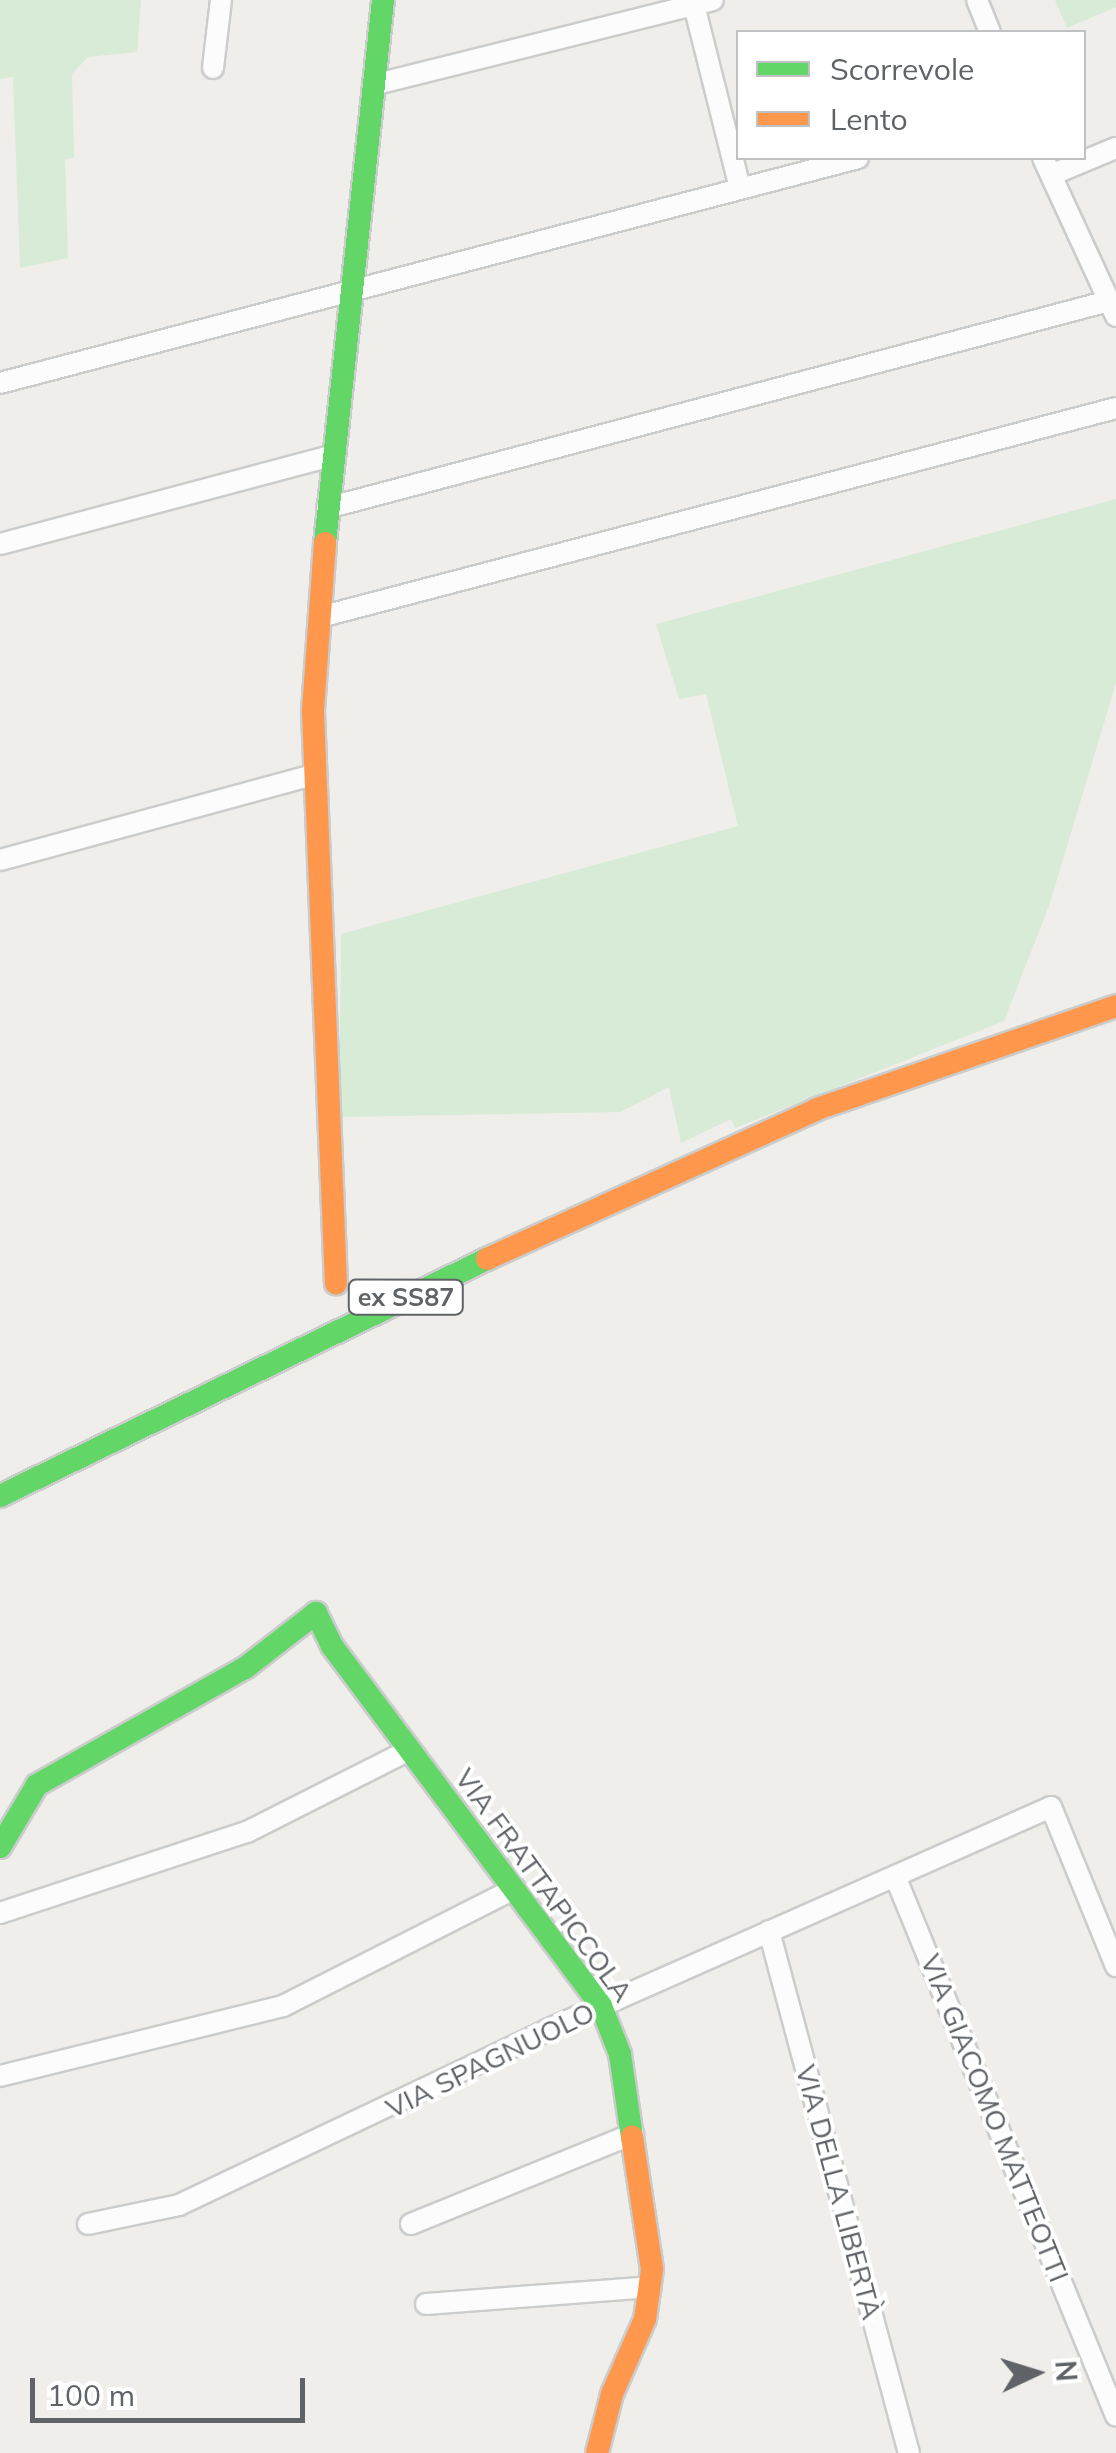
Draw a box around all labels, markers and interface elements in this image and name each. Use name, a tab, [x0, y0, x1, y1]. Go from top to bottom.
legend	[736, 30, 1086, 160]
text: Scorrevole	[830, 50, 974, 88]
text: Lento	[830, 100, 908, 138]
road number: ex SS87	[346, 1277, 466, 1317]
street label: VIA FRATTAPICCOLA	[448, 1762, 640, 2008]
street label: VIA GIACOMO MATTEOTTI	[914, 1949, 1076, 2287]
street label: VIA SPAGNUOLO	[380, 1995, 600, 2125]
street label: VIA DELLA LIBERTÀ	[789, 2061, 889, 2323]
north arrow	[986, 2323, 1086, 2423]
scale bar	[35, 2358, 310, 2420]
text: N	[1048, 2359, 1085, 2383]
text: 100 m	[47, 2376, 135, 2414]

